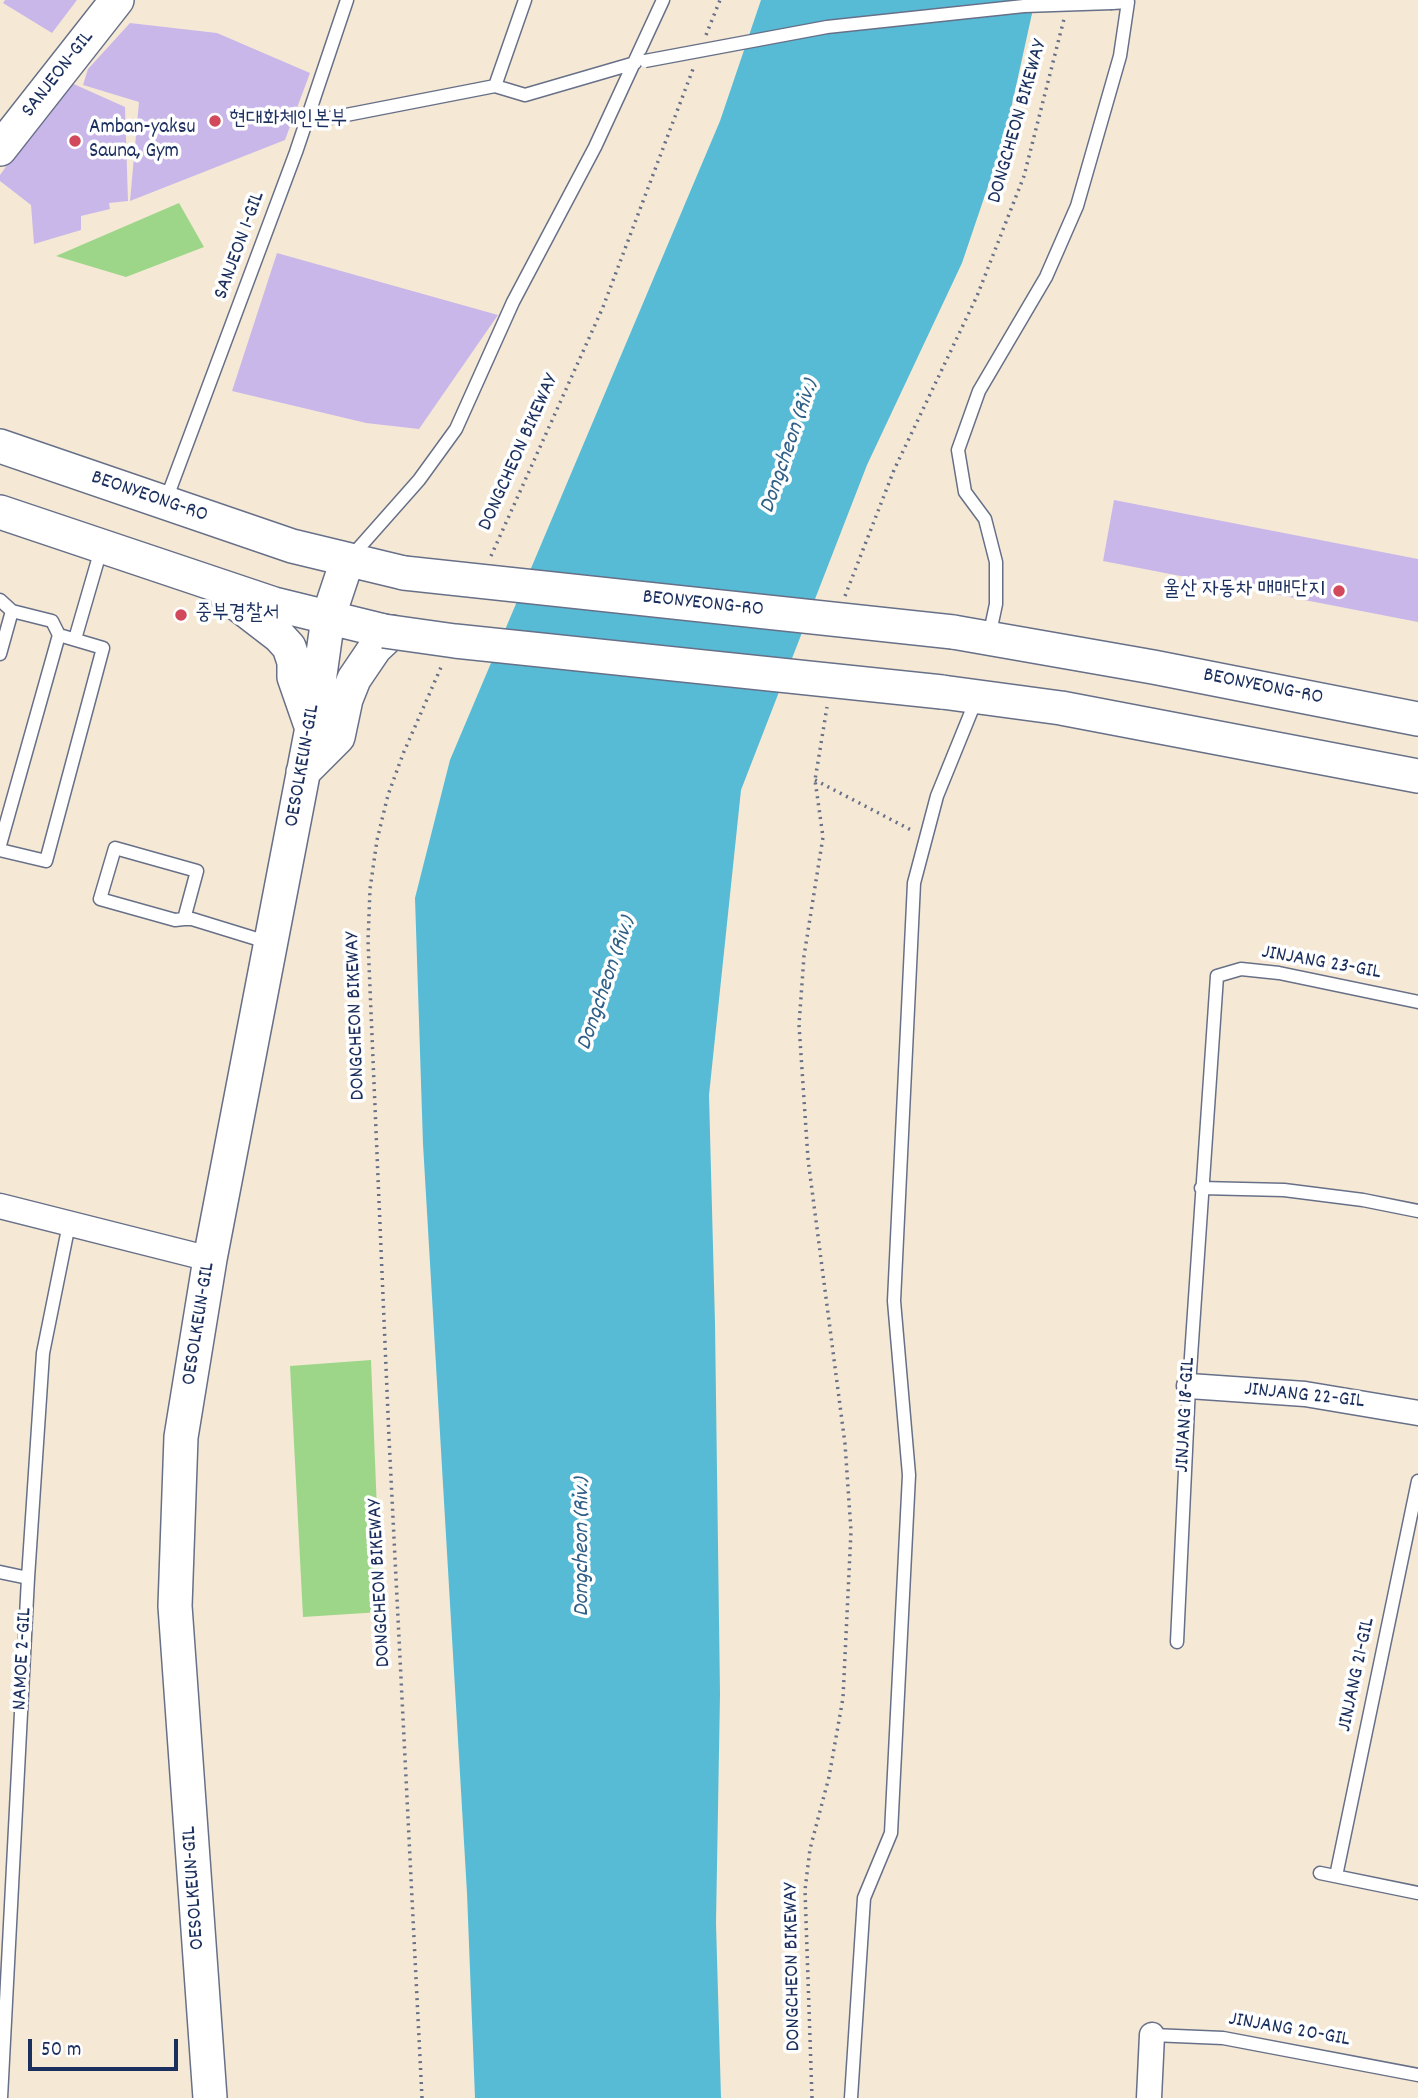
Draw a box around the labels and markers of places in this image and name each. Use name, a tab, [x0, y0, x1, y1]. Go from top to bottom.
place label: 현대화체인본부	[229, 108, 347, 134]
marker: 현대화체인본부	[207, 113, 223, 129]
place label: Amban-yaksu Sauna, Gym	[89, 116, 196, 166]
marker: Amban-yaksu Sauna, Gym	[67, 133, 83, 149]
place label: 울산 자동차 매매단지	[1163, 578, 1325, 604]
marker: 울산 자동차 매매단지	[1331, 583, 1347, 599]
place label: 중부경찰서	[195, 602, 279, 628]
marker: 중부경찰서	[173, 607, 189, 623]

